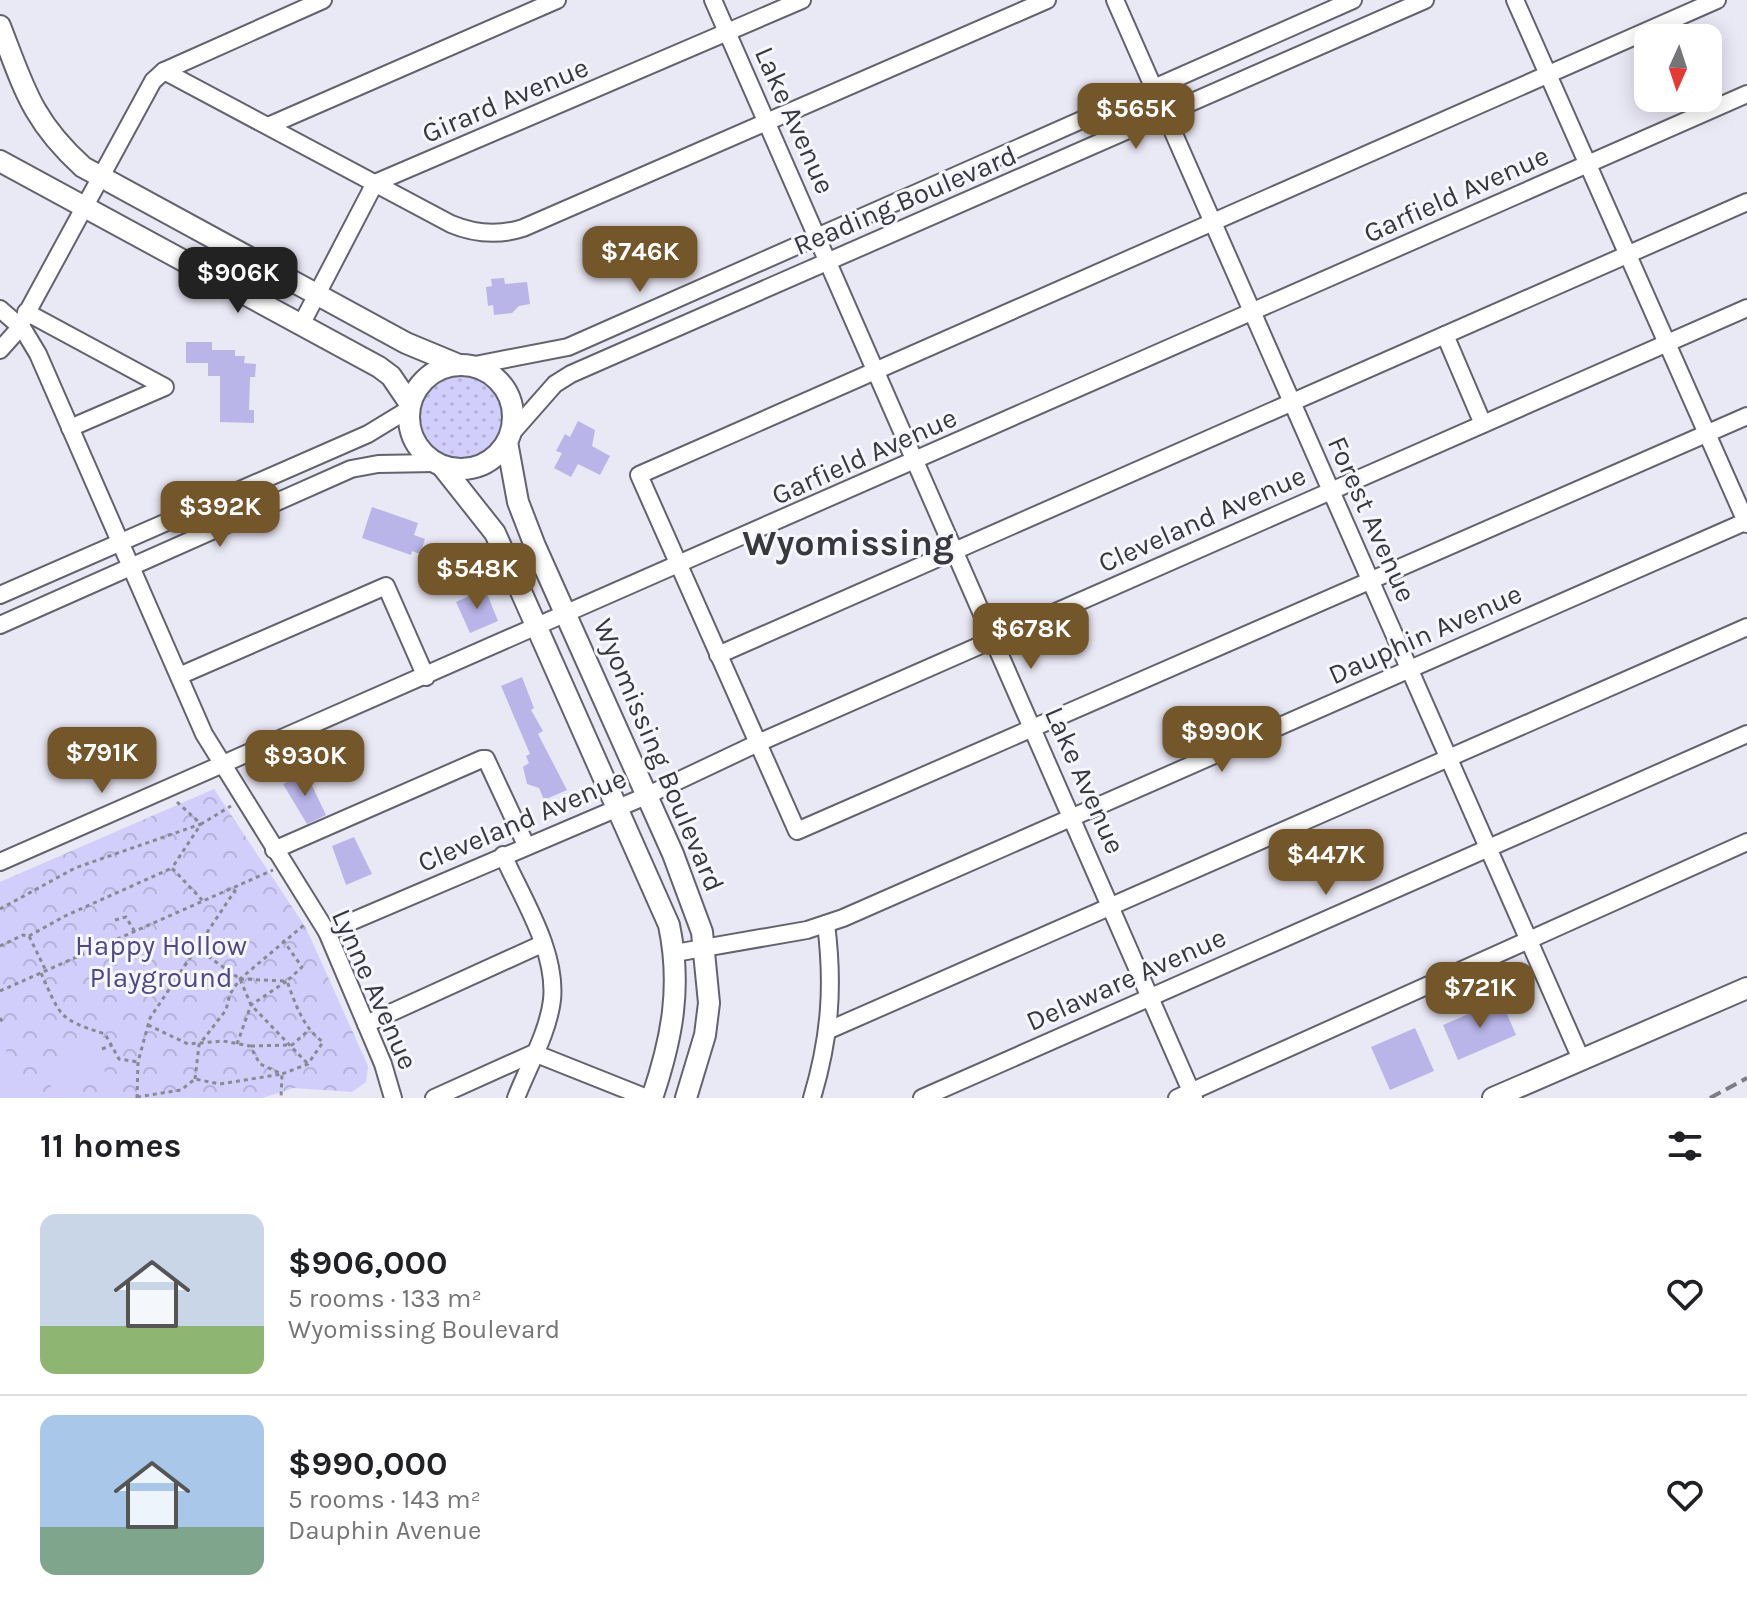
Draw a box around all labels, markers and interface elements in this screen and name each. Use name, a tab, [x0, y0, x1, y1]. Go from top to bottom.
north arrow	[1634, 24, 1722, 112]
map controls	[1634, 24, 1722, 112]
street label: Lake Avenue	[748, 41, 842, 199]
street label: Girard Avenue	[417, 50, 593, 150]
pin: $565K	[1080, 83, 1192, 151]
text: $565K	[1096, 93, 1176, 124]
street label: Reading Boulevard	[788, 138, 1022, 262]
street label: Garfield Avenue	[1358, 138, 1554, 250]
pin: $746K	[584, 226, 696, 294]
text: $746K	[600, 236, 680, 267]
pin: $906K	[182, 247, 294, 315]
text: $906K	[196, 257, 280, 288]
street label: Garfield Avenue	[766, 400, 962, 512]
street label: Forest Avenue	[1321, 431, 1423, 607]
street label: Cleveland Avenue	[1093, 458, 1311, 580]
pin: $392K	[164, 481, 276, 549]
text: $392K	[179, 491, 261, 522]
district label: Wyomissing	[742, 522, 954, 565]
pin: $548K	[421, 543, 533, 611]
text: $548K	[436, 553, 518, 584]
street label: Dauphin Avenue	[1323, 577, 1527, 691]
pin: $678K	[975, 603, 1087, 671]
text: $678K	[991, 613, 1071, 644]
street label: Wyomissing Boulevard	[587, 614, 731, 896]
street label: Lake Avenue	[1038, 701, 1132, 859]
pin: $990K	[1166, 706, 1278, 774]
text: $990K	[1180, 716, 1264, 747]
pin: $791K	[46, 727, 158, 795]
pin: $930K	[249, 730, 361, 798]
text: $791K	[66, 737, 138, 768]
text: $930K	[263, 740, 347, 771]
street label: Cleveland Avenue	[413, 761, 631, 879]
pin: $447K	[1270, 829, 1382, 897]
text: $447K	[1287, 839, 1365, 870]
street label: Lynne Avenue	[325, 904, 425, 1074]
street label: Delaware Avenue	[1021, 920, 1231, 1038]
park label: Happy Hollow Playground	[75, 929, 247, 994]
pin: $721K	[1424, 962, 1536, 1030]
text: $721K	[1444, 972, 1516, 1003]
icon: filters	[1663, 1124, 1707, 1168]
text: 11 homes	[40, 1126, 182, 1166]
text: $906,000	[288, 1243, 447, 1283]
icon: home	[104, 1246, 200, 1342]
icon: heart	[1663, 1272, 1707, 1316]
text: 5 rooms · 133 m²	[288, 1283, 482, 1314]
text: Wyomissing Boulevard	[288, 1314, 560, 1345]
text: $990,000	[288, 1444, 448, 1484]
icon: home	[104, 1447, 200, 1543]
icon: heart	[1663, 1473, 1707, 1517]
text: 5 rooms · 143 m²	[288, 1484, 481, 1515]
text: Dauphin Avenue	[288, 1515, 481, 1546]

